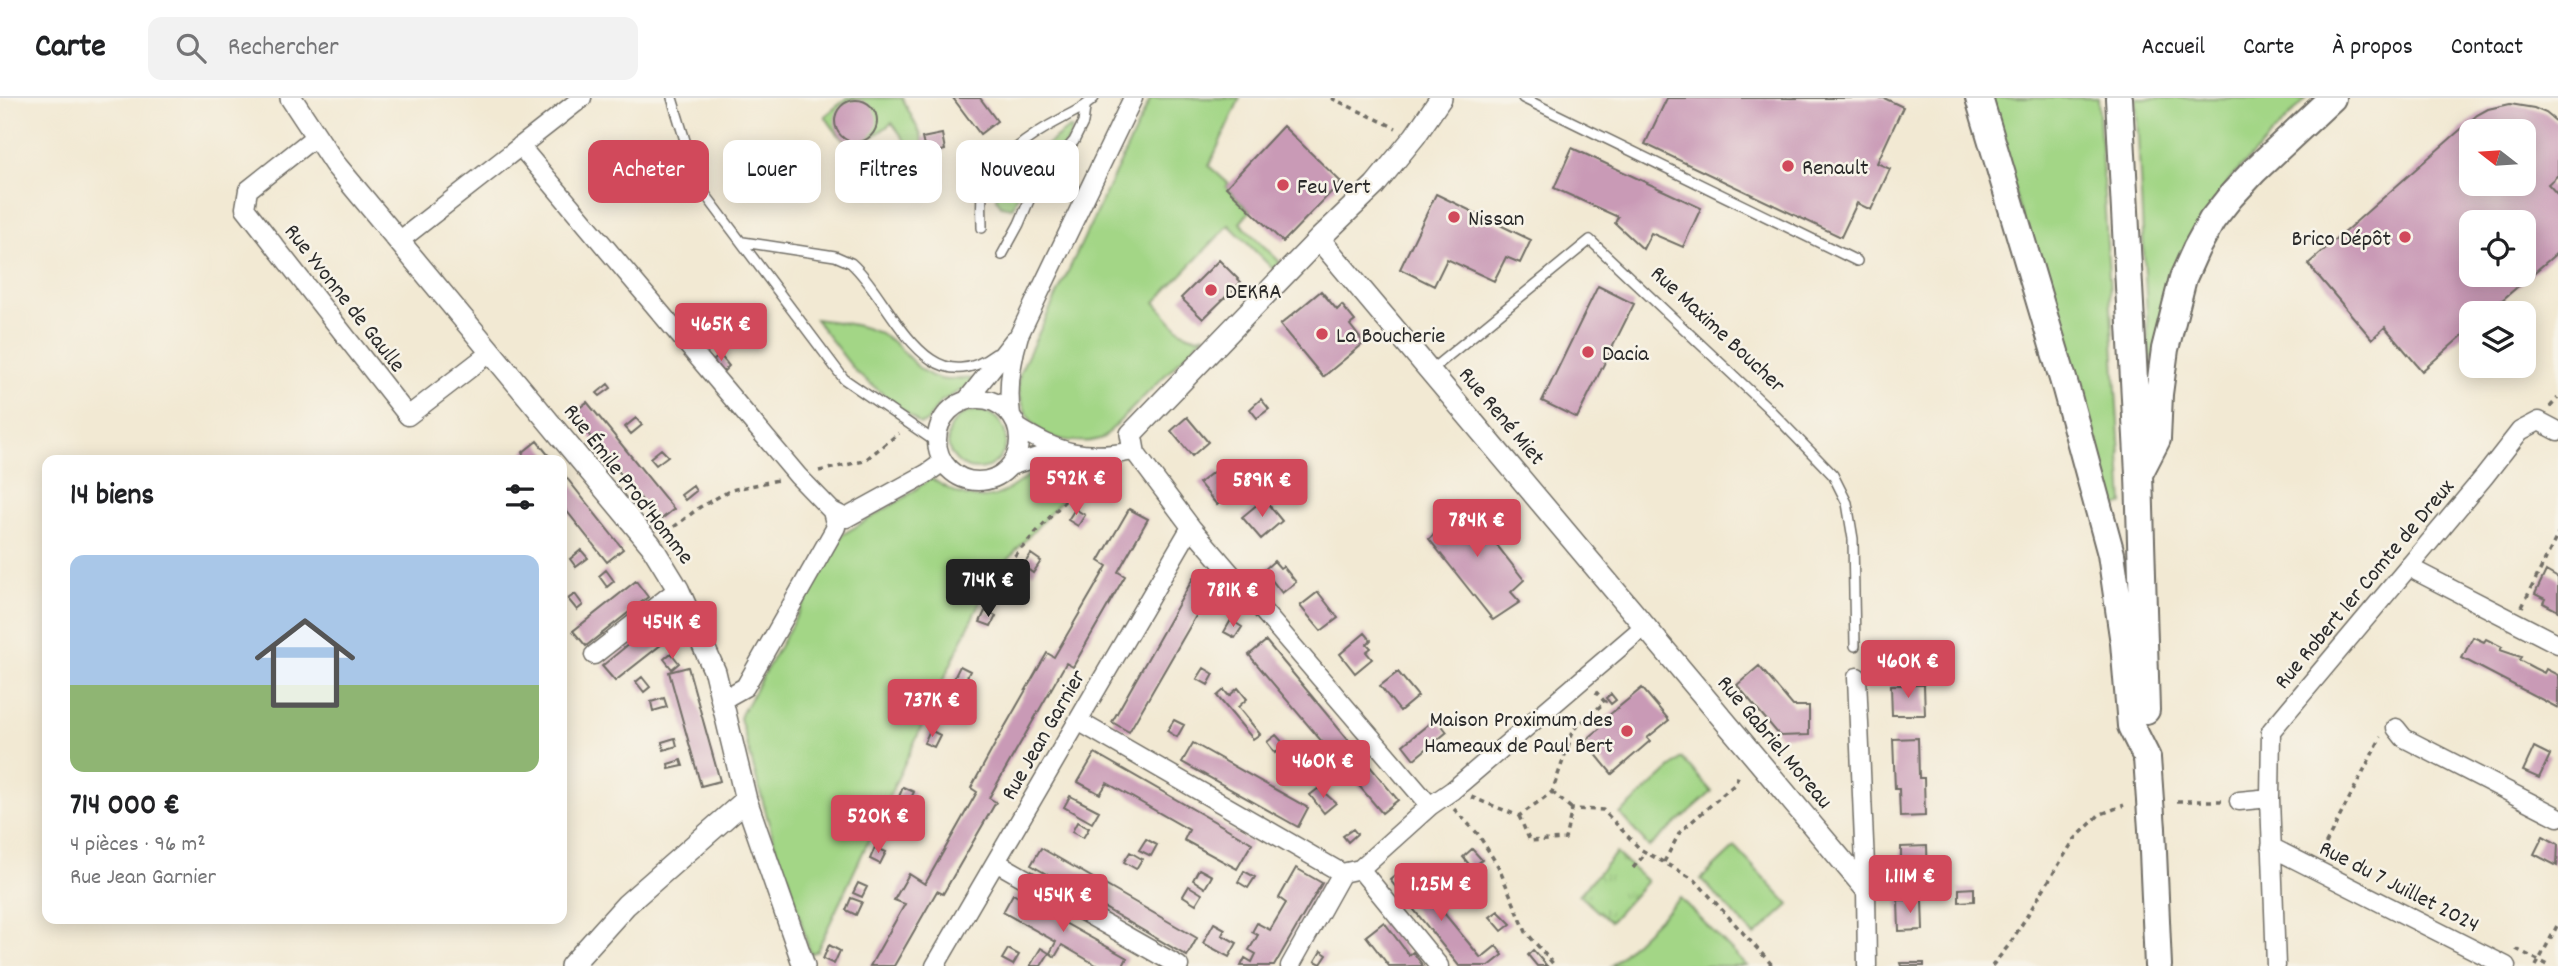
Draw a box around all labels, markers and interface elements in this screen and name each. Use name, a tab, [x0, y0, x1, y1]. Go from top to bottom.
search box	[148, 17, 638, 80]
text: Carte	[35, 25, 106, 72]
icon: search	[172, 29, 210, 67]
text: Rechercher	[228, 30, 339, 67]
text: Accueil	[2141, 31, 2205, 65]
text: Carte	[2243, 31, 2294, 65]
text: À propos	[2332, 31, 2413, 65]
text: Contact	[2451, 31, 2523, 65]
north arrow	[2459, 119, 2536, 196]
map controls	[2459, 119, 2536, 378]
chip: Acheter	[588, 140, 709, 203]
chip: Louer	[723, 140, 821, 203]
chip: Filtres	[835, 140, 942, 203]
chip: Nouveau	[956, 140, 1079, 203]
place label: Renault	[1802, 153, 1869, 186]
marker: Renault	[1780, 158, 1796, 174]
place label: Feu Vert	[1297, 172, 1371, 205]
marker: Feu Vert	[1275, 177, 1291, 193]
place label: Nissan	[1468, 204, 1524, 237]
marker: Nissan	[1446, 209, 1462, 225]
button: locate	[2459, 210, 2536, 287]
street label: Rue Yvonne de Gaulle	[275, 218, 412, 381]
place label: Brico Dépôt	[2292, 224, 2391, 257]
marker: Brico Dépôt	[2397, 229, 2413, 245]
street label: Rue Maxime Boucher	[1642, 259, 1792, 402]
place label: DEKRA	[1225, 277, 1282, 310]
marker: DEKRA	[1203, 282, 1219, 298]
button: layers	[2459, 301, 2536, 378]
pin: 465K €	[664, 303, 778, 363]
text: 465K €	[691, 309, 751, 342]
place label: La Boucherie	[1336, 321, 1445, 354]
marker: La Boucherie	[1314, 326, 1330, 342]
place label: Dacia	[1602, 339, 1650, 372]
marker: Dacia	[1580, 344, 1596, 360]
street label: Rue René Miet	[1449, 361, 1552, 474]
street label: Rue Émile Prod'Homme	[554, 398, 701, 573]
pin: 592K €	[1019, 458, 1133, 517]
pin: 589K €	[1205, 460, 1319, 519]
text: 592K €	[1046, 463, 1106, 496]
text: 589K €	[1232, 465, 1292, 498]
street label: Rue Robert 1er Comte de Dreux	[2268, 473, 2464, 698]
text: 14 biens	[70, 476, 154, 519]
icon: filters	[501, 478, 539, 516]
pin: 784K €	[1420, 500, 1534, 559]
text: 784K €	[1449, 505, 1505, 538]
pin: 714K €	[931, 560, 1045, 619]
text: 714K €	[962, 565, 1014, 598]
pin: 781K €	[1176, 570, 1290, 629]
text: 781K €	[1207, 575, 1259, 608]
icon: home	[242, 600, 368, 726]
pin: 454K €	[615, 602, 729, 661]
text: 454K €	[643, 607, 701, 640]
pin: 460K €	[1851, 640, 1965, 700]
text: 460K €	[1877, 646, 1939, 679]
street label: Rue Jean Garnier	[994, 664, 1096, 807]
street label: Rue Gabriel Moreau	[1707, 669, 1839, 817]
pin: 737K €	[875, 680, 989, 739]
text: 737K €	[904, 685, 960, 718]
place label: Maison Proximum des Hameaux de Paul Bert	[1424, 705, 1613, 764]
marker: Maison Proximum des Hameaux de Paul Bert	[1619, 723, 1635, 739]
pin: 460K €	[1266, 740, 1380, 800]
text: 460K €	[1292, 746, 1354, 779]
text: 714 000 €	[70, 786, 180, 829]
pin: 520K €	[821, 796, 935, 855]
text: 520K €	[847, 801, 909, 834]
text: 4 pièces · 96 m²	[70, 829, 206, 862]
street label: Rue du 7 Juillet 2024	[2312, 833, 2484, 943]
pin: 1.11M €	[1845, 856, 1975, 915]
text: 1.11M €	[1885, 861, 1935, 894]
text: Rue Jean Garnier	[70, 862, 216, 895]
pin: 1.25M €	[1376, 864, 1506, 923]
text: 1.25M €	[1410, 869, 1472, 902]
pin: 454K €	[1006, 874, 1120, 934]
text: 454K €	[1034, 880, 1092, 913]

